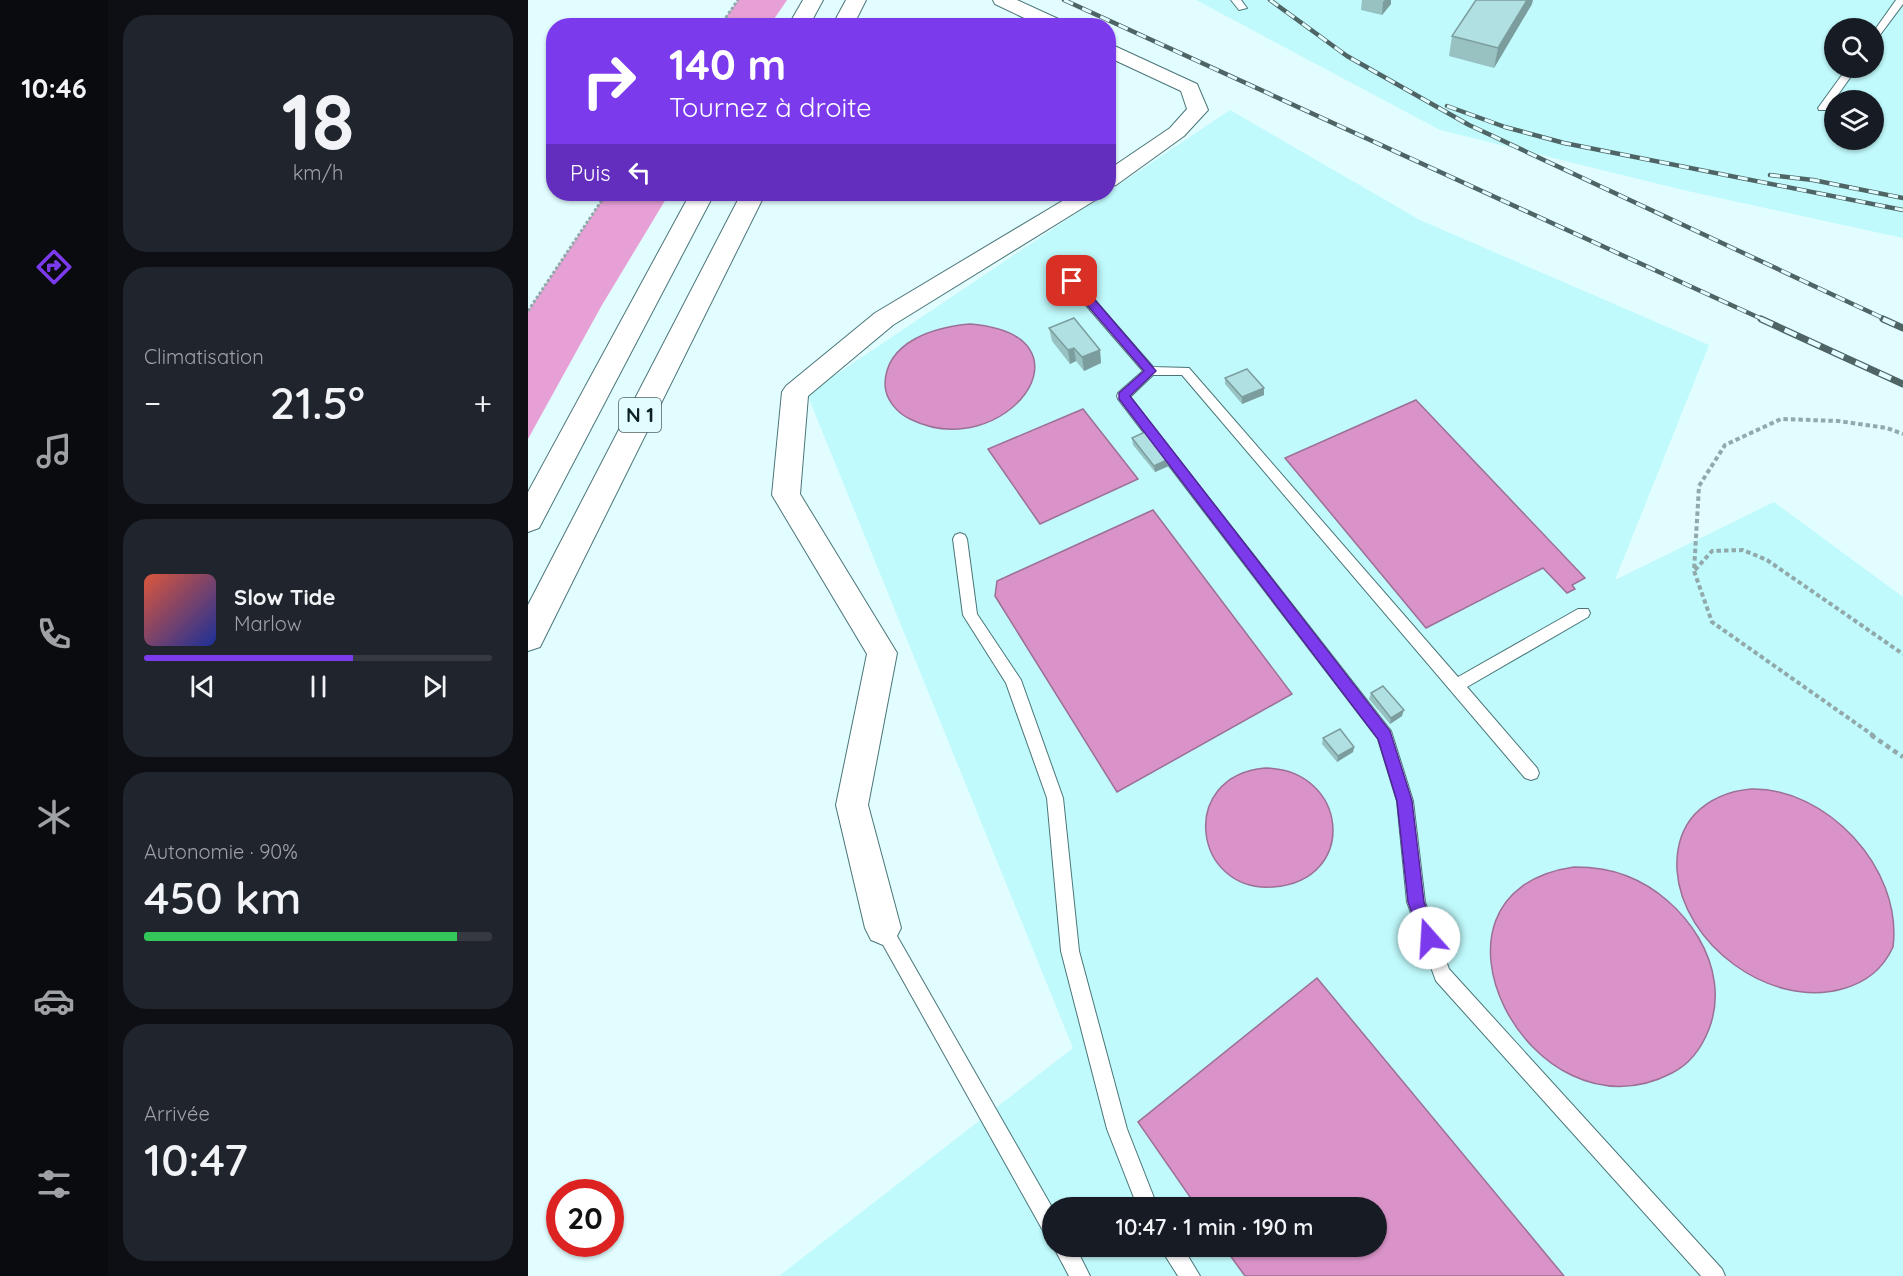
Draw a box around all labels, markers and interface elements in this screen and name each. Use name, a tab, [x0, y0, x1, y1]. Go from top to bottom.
map controls	[1824, 18, 1884, 150]
button: search	[1824, 18, 1884, 78]
text: 140 m	[669, 38, 786, 91]
icon: right	[570, 42, 648, 120]
text: 10:46	[21, 71, 87, 105]
text: 18	[281, 72, 355, 170]
text: Tournez à droite	[669, 90, 872, 124]
button: layers	[1824, 90, 1884, 150]
icon: left	[623, 156, 656, 189]
text: Puis	[570, 159, 611, 187]
text: km/h	[293, 160, 343, 185]
icon: directions	[33, 246, 75, 288]
pin	[1046, 255, 1097, 306]
icon: arrive	[1055, 264, 1088, 297]
text: Climatisation	[144, 344, 264, 369]
text: 21.5°	[270, 374, 365, 430]
text: −	[144, 382, 161, 423]
text: +	[473, 382, 492, 423]
road number: N 1	[619, 398, 661, 432]
icon: music	[33, 430, 75, 472]
text: Slow Tide	[234, 583, 335, 611]
text: Marlow	[234, 611, 302, 636]
icon: phone	[33, 613, 75, 655]
icon: previous	[186, 670, 219, 703]
icon: pause	[302, 670, 335, 703]
icon: next	[418, 670, 451, 703]
icon: climate	[33, 796, 75, 838]
text: Autonomie · 90%	[144, 839, 298, 864]
text: 450 km	[144, 869, 301, 925]
position arrow	[1397, 906, 1461, 970]
icon: car	[33, 980, 75, 1022]
text: Arrivée	[144, 1101, 210, 1126]
text: 10:47	[144, 1131, 248, 1187]
icon: filters	[33, 1163, 75, 1205]
speed limit sign: 20	[546, 1179, 624, 1257]
text: 10:47 · 1 min · 190 m	[1115, 1213, 1314, 1241]

